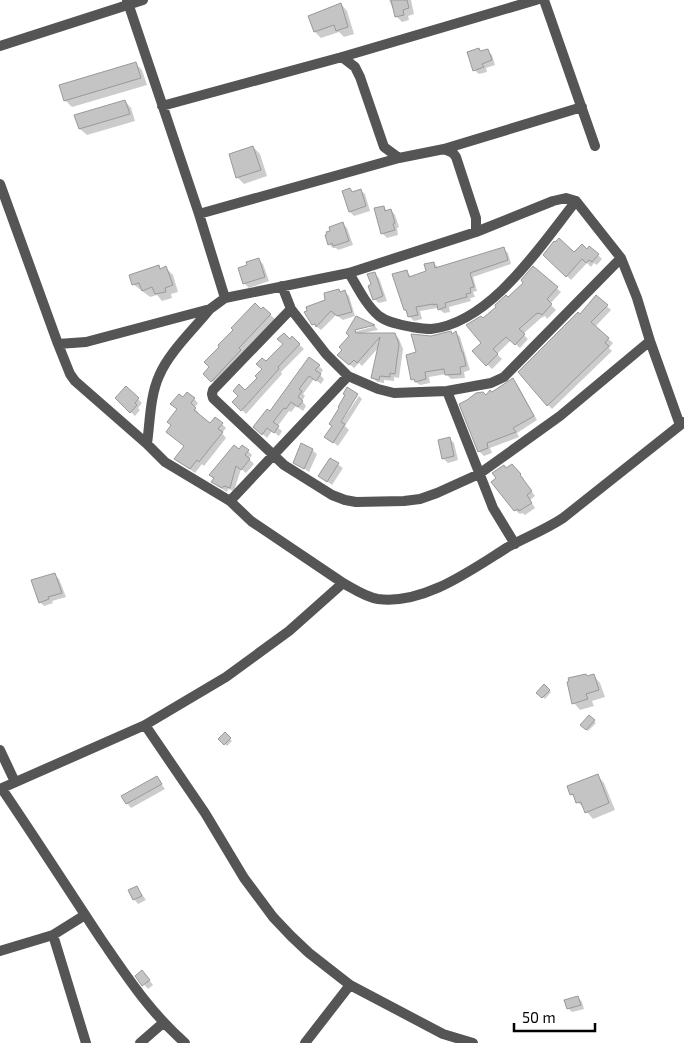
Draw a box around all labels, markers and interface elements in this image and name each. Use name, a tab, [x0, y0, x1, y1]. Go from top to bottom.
scale bar	[514, 1000, 595, 1032]
text: 50 m	[522, 1008, 556, 1026]

